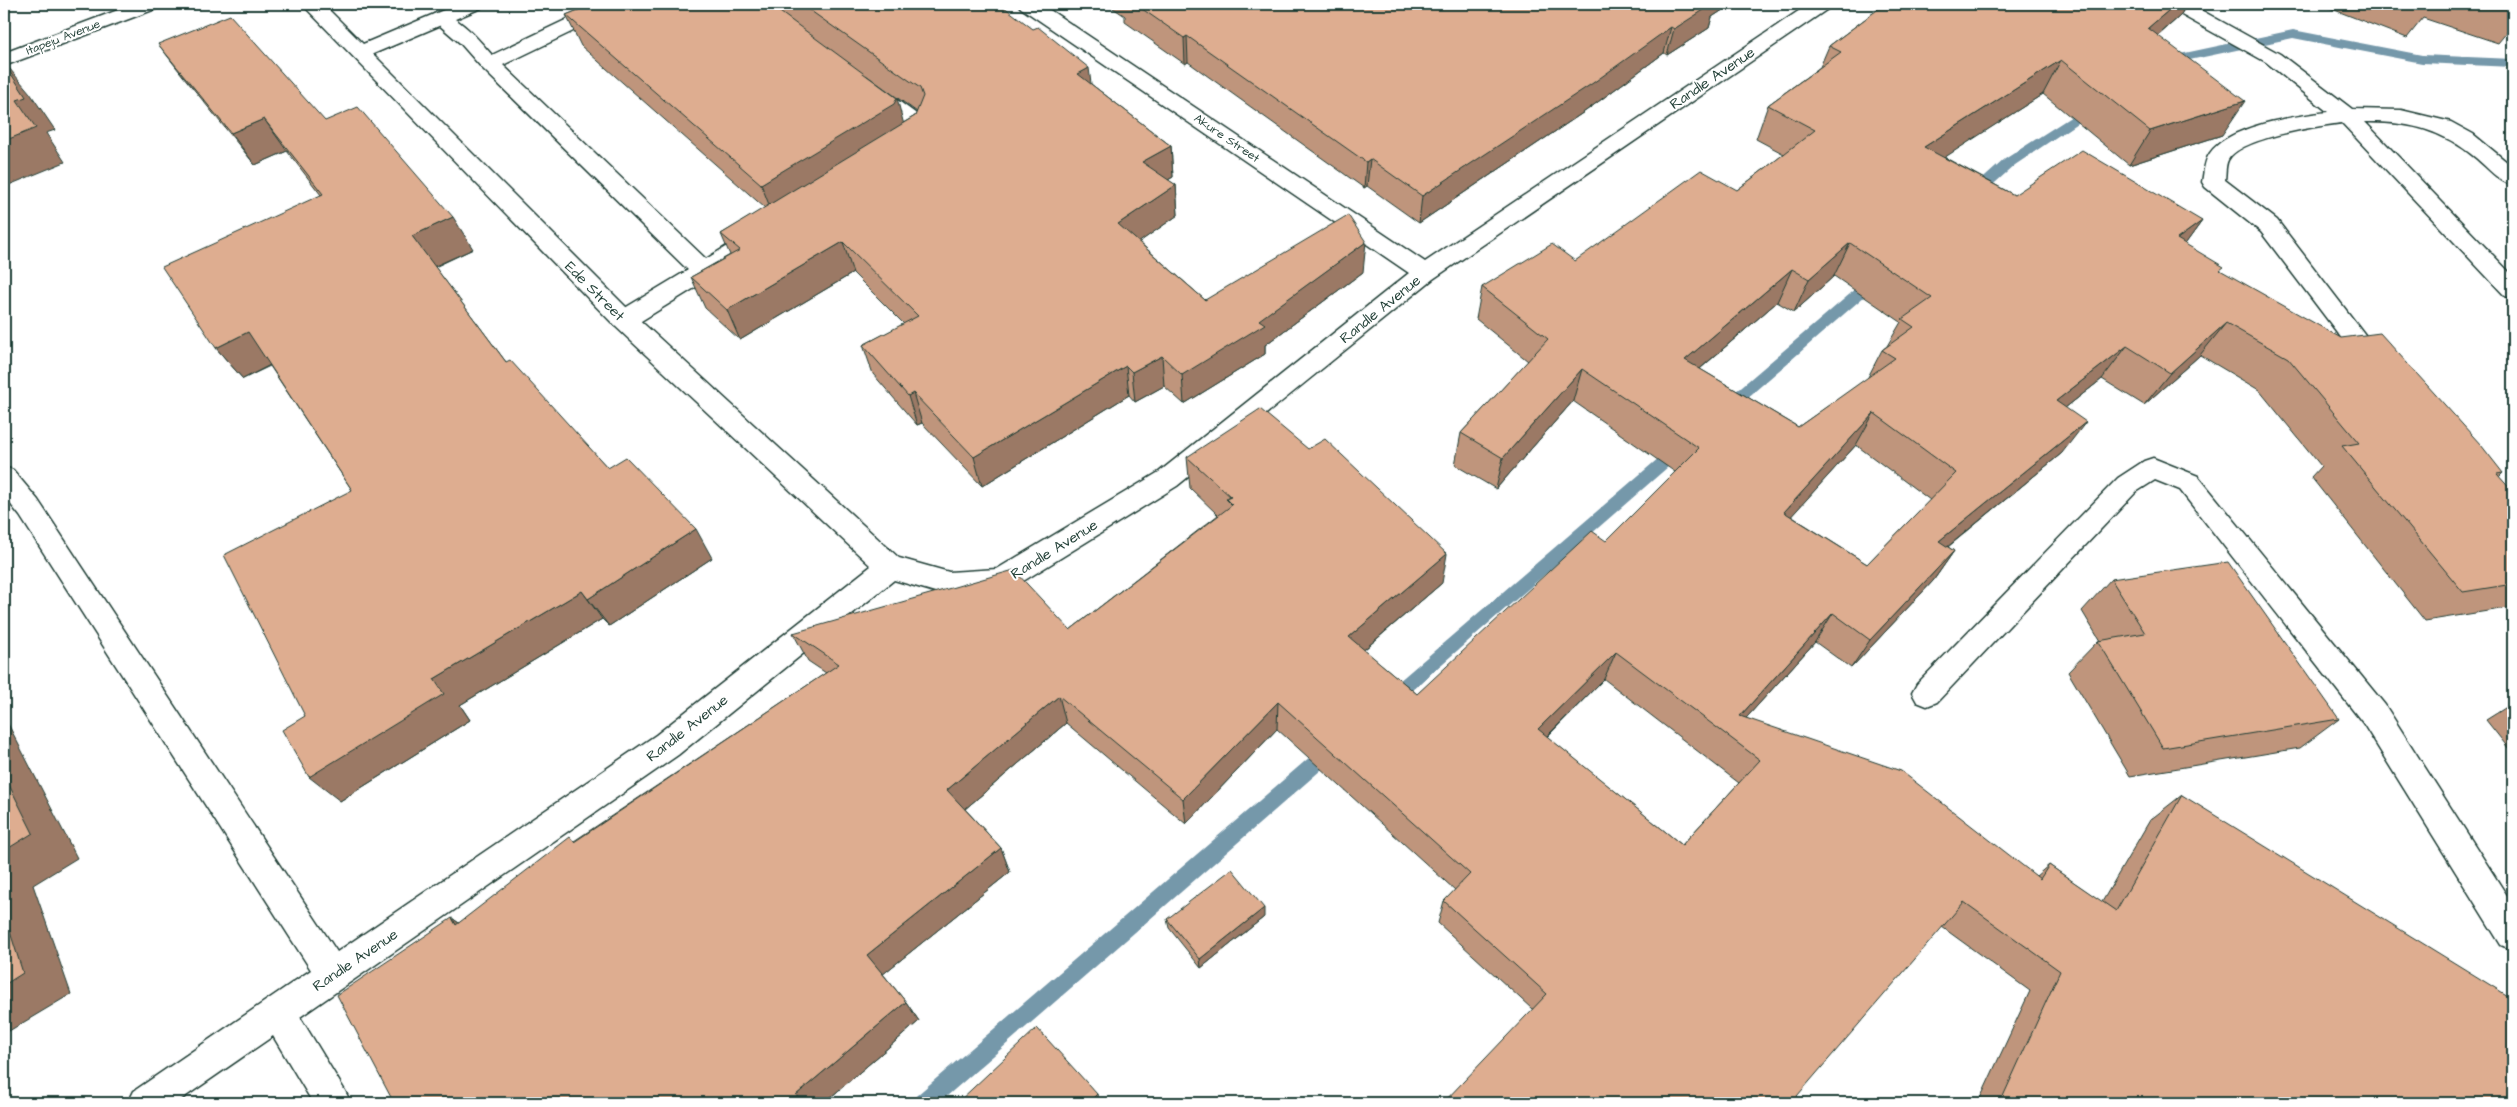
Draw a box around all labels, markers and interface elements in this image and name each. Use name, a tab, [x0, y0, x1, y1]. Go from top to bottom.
street label: Itapeju Avenue	[24, 15, 103, 59]
street label: Randle Avenue	[1665, 42, 1759, 115]
street label: Akure Street	[1190, 110, 1263, 167]
street label: Ede Street	[560, 257, 629, 326]
street label: Randle Avenue	[1335, 270, 1425, 349]
street label: Randle Avenue	[1007, 514, 1102, 584]
street label: Randle Avenue	[642, 690, 733, 767]
street label: Randle Avenue	[308, 924, 402, 997]

